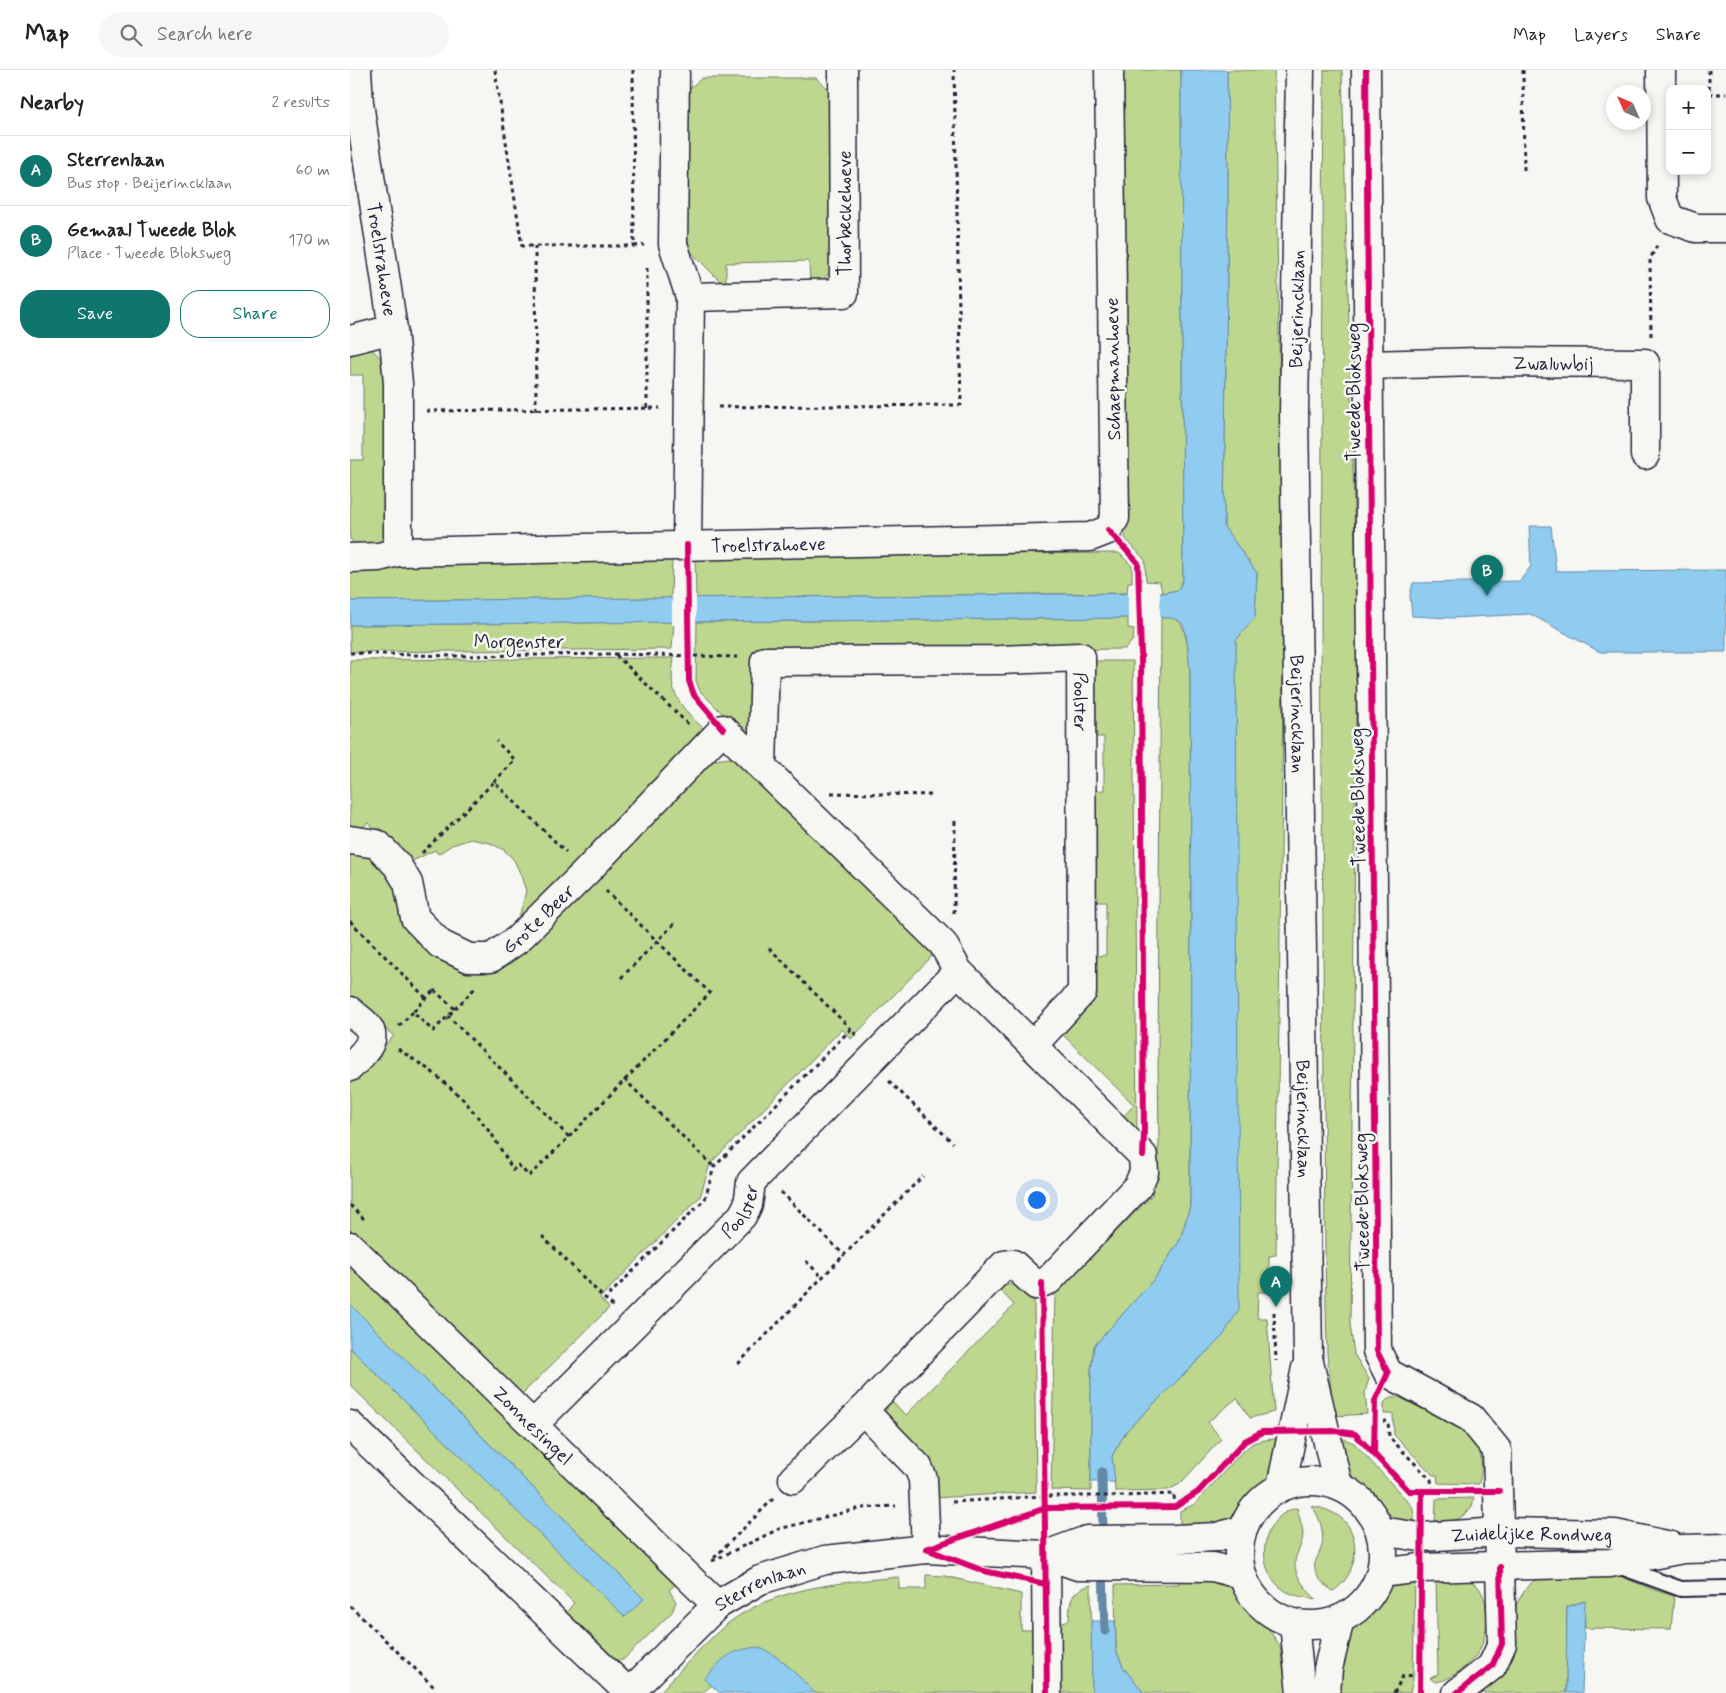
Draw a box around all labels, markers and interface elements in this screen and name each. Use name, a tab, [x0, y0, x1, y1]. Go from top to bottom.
search box	[99, 12, 449, 57]
text: Map	[25, 19, 69, 50]
icon: search	[117, 21, 145, 49]
text: Search here	[157, 22, 253, 47]
text: Map	[1513, 23, 1546, 47]
text: Layers	[1574, 23, 1628, 47]
text: Share	[1656, 23, 1701, 47]
north arrow	[1606, 85, 1651, 130]
map controls	[1666, 85, 1711, 175]
button: +	[1666, 85, 1711, 130]
text: Nearby	[20, 89, 84, 117]
text: 2 results	[272, 92, 330, 113]
button: −	[1666, 130, 1711, 175]
text: Sterrenlaan	[67, 148, 165, 173]
street label: Thorbeckehoeve	[833, 150, 858, 276]
text: A	[31, 160, 41, 181]
text: 60 m	[296, 160, 330, 181]
text: Bus stop · Beijerincklaan	[67, 173, 232, 194]
street label: Troelstrahoeve	[360, 201, 402, 318]
text: Gemaal Tweede Blok	[67, 218, 236, 243]
text: B	[31, 230, 41, 251]
text: 170 m	[288, 230, 330, 251]
text: Place · Tweede Bloksweg	[67, 243, 231, 264]
street label: Beijerincklaan	[1284, 250, 1311, 368]
button: Save	[20, 290, 170, 338]
button: Share	[180, 290, 330, 338]
street label: Schaepmanhoeve	[1100, 297, 1127, 441]
street label: Tweede Bloksweg	[1342, 323, 1369, 461]
street label: Zwaluwbij	[1512, 351, 1594, 378]
street label: Troelstrahoeve	[711, 532, 826, 559]
pin: B	[1471, 555, 1503, 596]
street label: Morgenster	[474, 630, 564, 657]
street label: Beijerincklaan	[1284, 655, 1310, 773]
street label: Poolster	[1067, 672, 1092, 732]
street label: Tweede Bloksweg	[1345, 727, 1374, 866]
street label: Grote Beer	[498, 879, 581, 960]
street label: Beijerincklaan	[1290, 1060, 1316, 1178]
street label: Tweede Bloksweg	[1349, 1132, 1378, 1271]
street label: Poolster	[716, 1183, 765, 1244]
your location	[1024, 1187, 1050, 1213]
pin: A	[1260, 1266, 1292, 1307]
street label: Zonnesingel	[486, 1381, 578, 1471]
street label: Zuidelijke Rondweg	[1450, 1521, 1612, 1549]
street label: Sterrenlaan	[710, 1556, 809, 1618]

